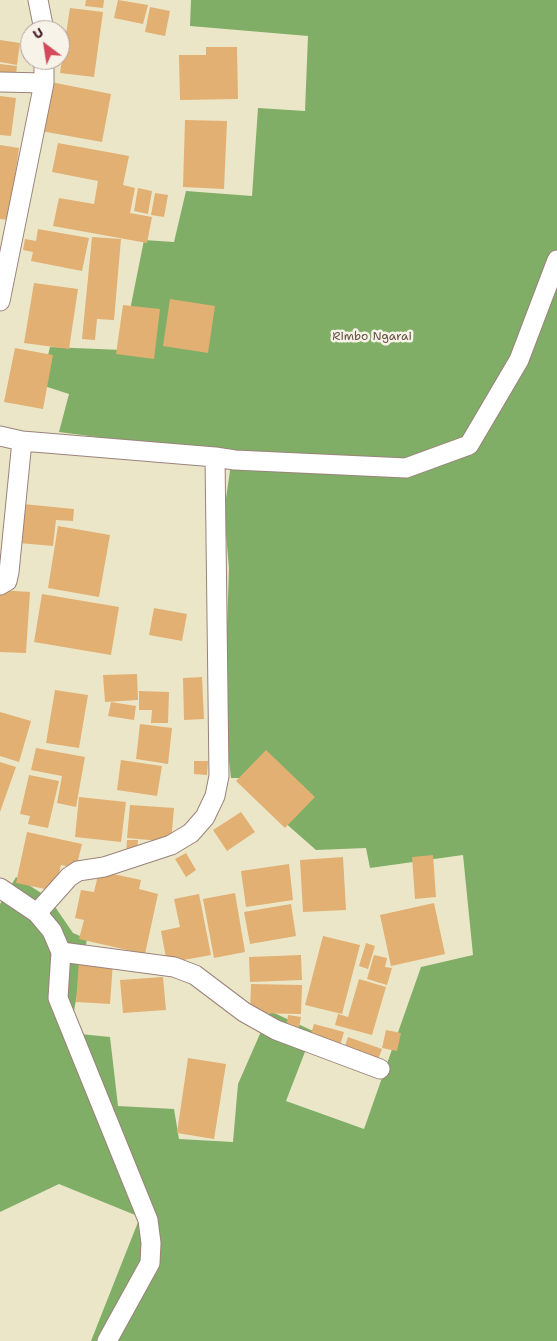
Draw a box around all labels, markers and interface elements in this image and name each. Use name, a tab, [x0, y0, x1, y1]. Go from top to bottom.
north arrow	[20, 20, 70, 70]
text: U	[29, 23, 47, 43]
park label: Rimbo Ngarai	[332, 330, 412, 344]

